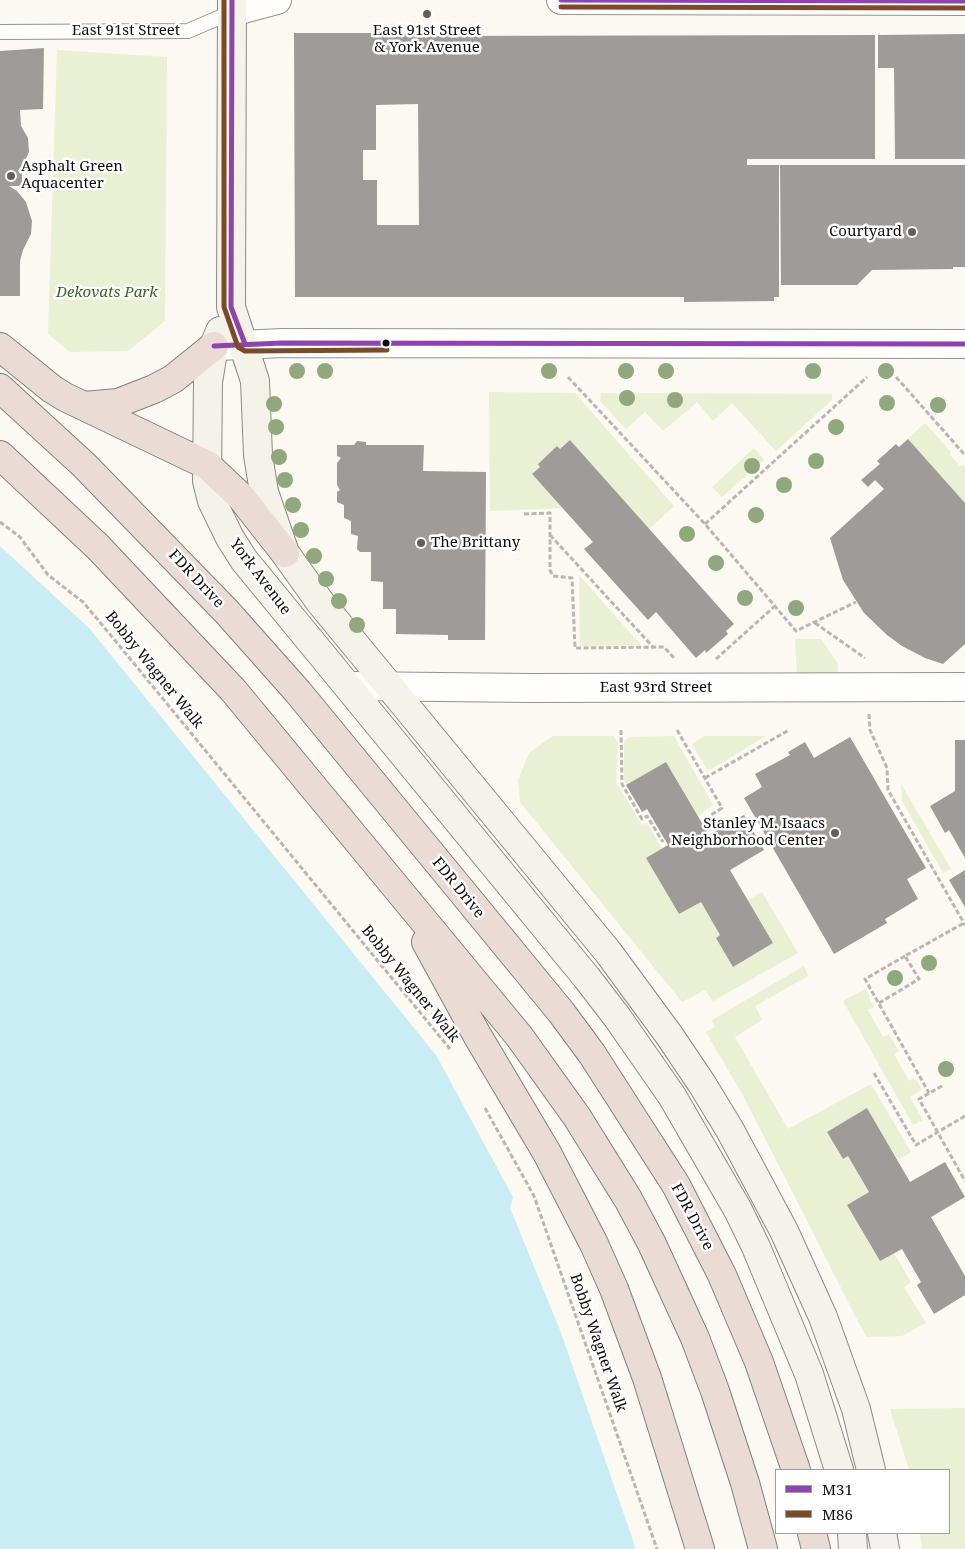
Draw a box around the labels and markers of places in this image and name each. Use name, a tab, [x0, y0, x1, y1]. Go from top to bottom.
marker: East 91st Street & York Avenue	[421, 8, 433, 20]
place label: East 91st Street & York Avenue	[373, 22, 481, 57]
place label: Asphalt Green Aquacenter	[21, 158, 123, 193]
marker: Asphalt Green Aquacenter	[5, 170, 17, 182]
place label: Courtyard	[829, 223, 902, 241]
marker: Courtyard	[906, 226, 918, 238]
unlabelled marker	[381, 338, 391, 348]
place label: The Brittany	[431, 534, 520, 552]
marker: The Brittany	[415, 537, 427, 549]
place label: Stanley M. Isaacs Neighborhood Center	[671, 815, 825, 850]
marker: Stanley M. Isaacs Neighborhood Center	[829, 827, 841, 839]

